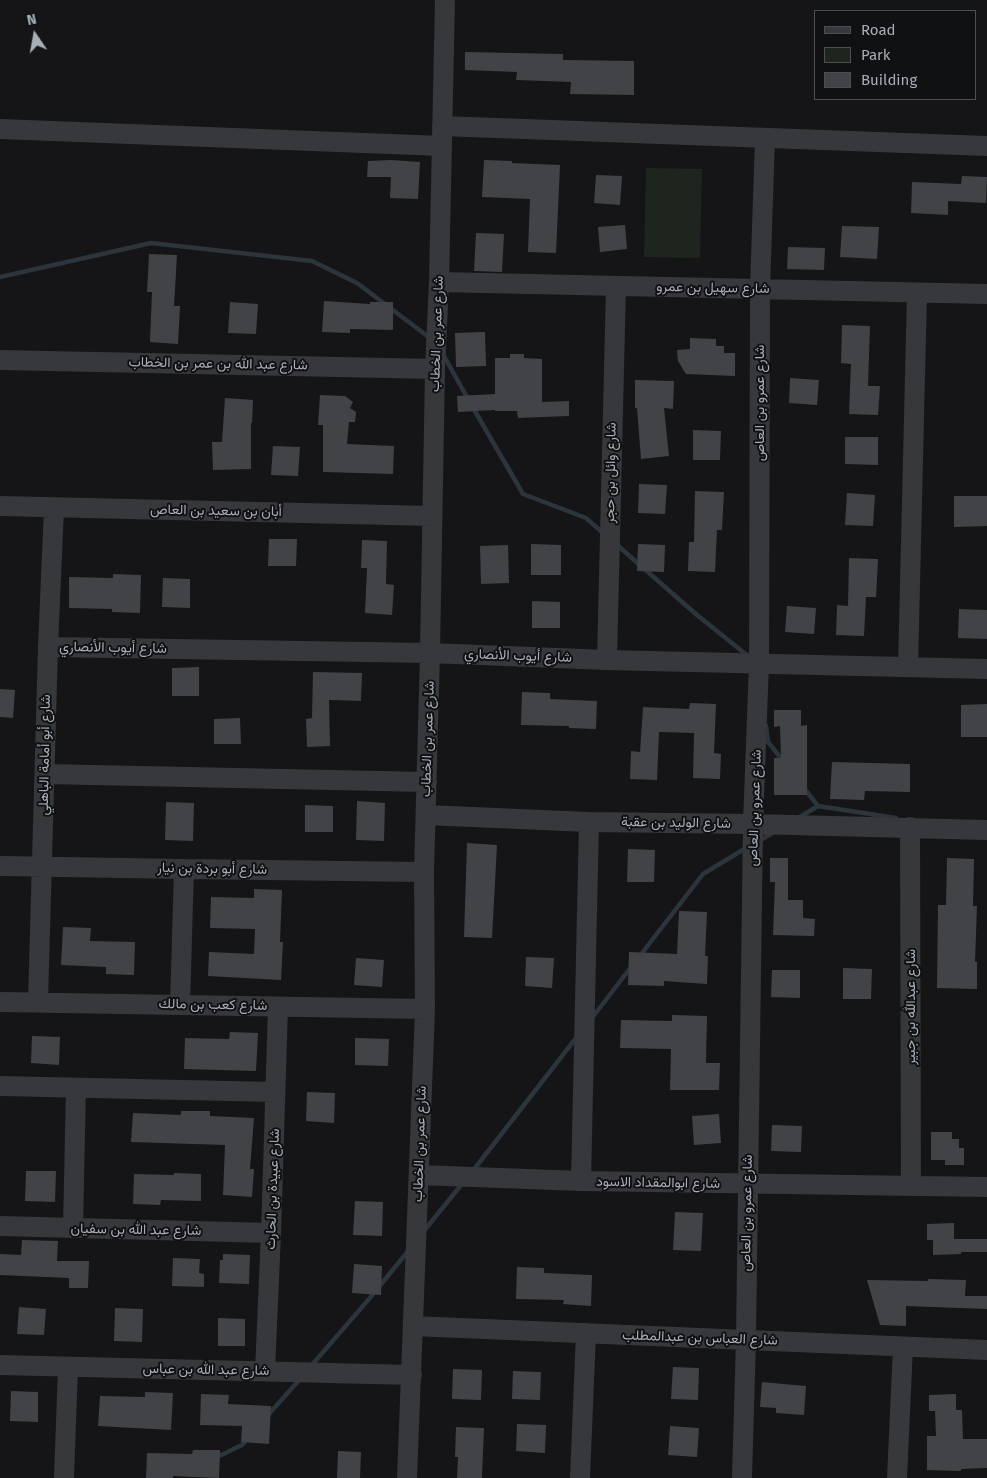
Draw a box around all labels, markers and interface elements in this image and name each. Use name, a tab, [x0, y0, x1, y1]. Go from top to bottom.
north arrow	[10, 10, 60, 60]
legend	[814, 10, 977, 100]
text: N	[25, 11, 38, 29]
text: Road	[861, 21, 896, 39]
text: Park	[861, 46, 891, 64]
text: Building	[861, 71, 917, 89]
street label: شارع عمر بن الخطاب	[427, 276, 447, 392]
street label: شارع سهيل بن عمرو	[656, 279, 770, 297]
street label: شارع عمرو بن العاص	[752, 345, 768, 461]
street label: شارع عبد الله بن عمر بن الخطاب	[128, 354, 308, 374]
street label: شارع وائل بن حجر	[602, 422, 620, 524]
street label: أبان بن سعيد بن العاص	[150, 501, 282, 521]
street label: شارع أيوب الأنصاري	[59, 639, 167, 657]
street label: شارع أيوب الأنصاري	[464, 646, 572, 666]
street label: شارع عمر بن الخطاب	[418, 681, 438, 797]
street label: شارع أبو أمامة الباهلي	[36, 694, 54, 816]
street label: شارع عمرو بن العاص	[745, 749, 765, 867]
street label: شارع الوليد بن عقبة	[621, 814, 731, 832]
street label: شارع أبو بردة بن نيار	[157, 860, 267, 878]
street label: شارع عبدالله بن جبير	[903, 949, 919, 1065]
street label: شارع كعب بن مالك	[159, 996, 267, 1014]
street label: شارع عمر بن الخطاب	[410, 1086, 430, 1202]
street label: شارع عبيدة بن الحارث	[262, 1128, 284, 1250]
street label: شارع عمرو بن العاص	[738, 1155, 756, 1271]
street label: شارع ابوالمقداد الاسود	[596, 1174, 720, 1192]
street label: شارع عبد الله بن سفيان	[71, 1220, 201, 1240]
street label: شارع العباس بن عبدالمطلب	[622, 1327, 778, 1349]
street label: شارع عبد الله بن عباس	[142, 1360, 270, 1380]

